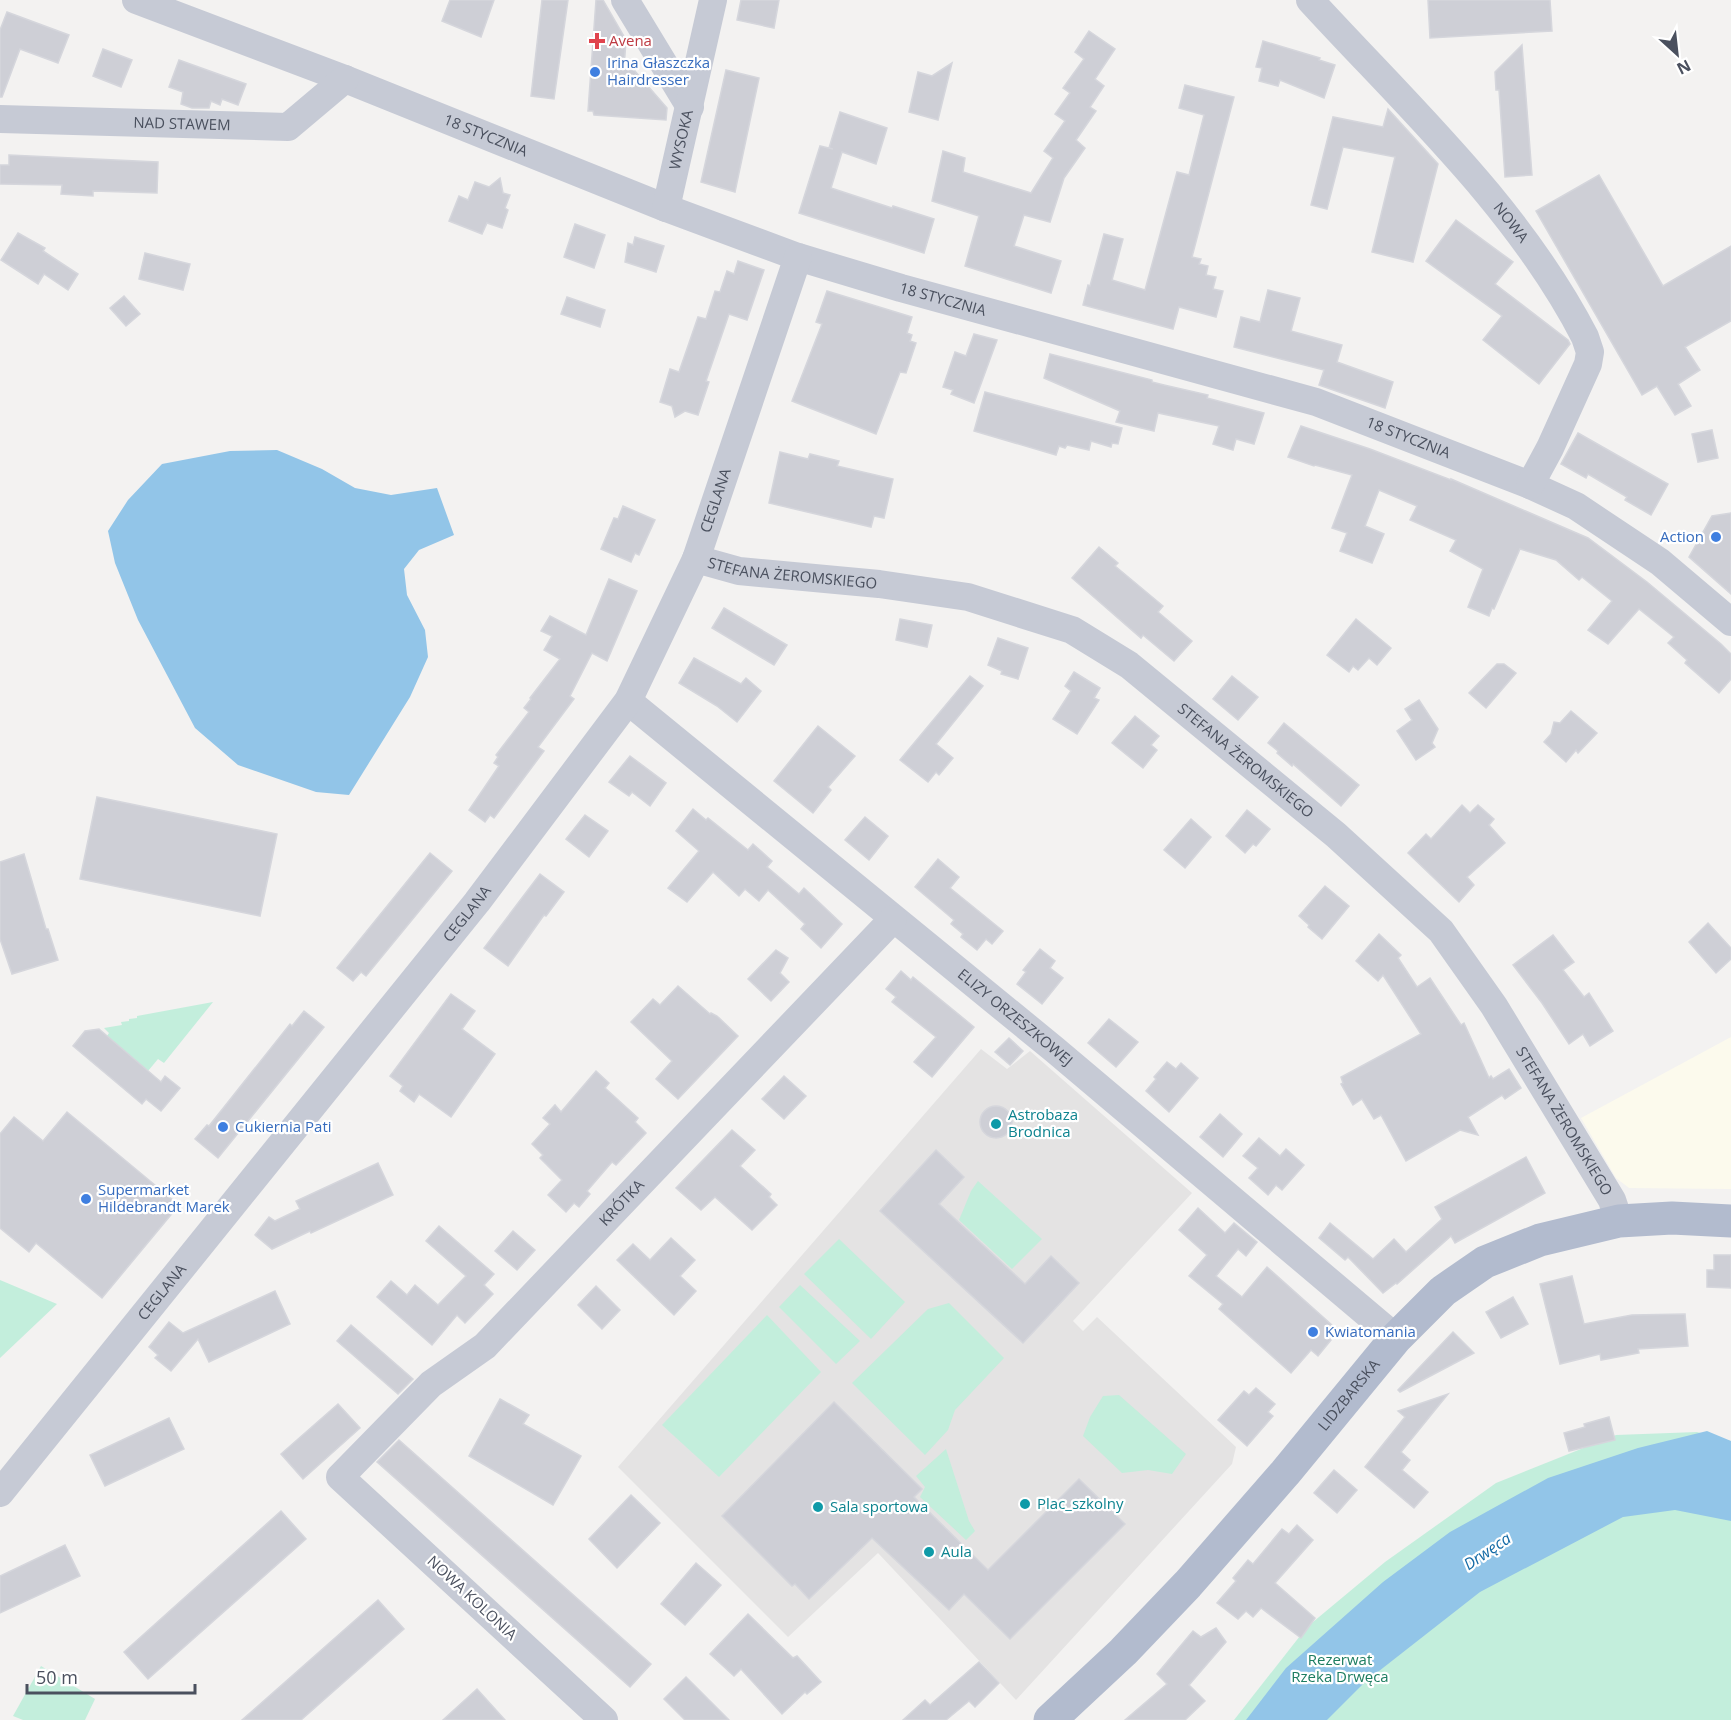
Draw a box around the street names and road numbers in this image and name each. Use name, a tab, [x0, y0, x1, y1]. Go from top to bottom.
street label: WYSOKA	[664, 107, 697, 171]
street label: 18 STYCZNIA	[441, 109, 531, 161]
street label: NAD STAWEM	[133, 112, 231, 134]
street label: NOWA	[1490, 197, 1534, 247]
street label: 18 STYCZNIA	[897, 277, 989, 320]
street label: 18 STYCZNIA	[1363, 411, 1454, 462]
street label: CEGLANA	[695, 465, 735, 535]
street label: STEFANA ŻEROMSKIEGO	[706, 552, 878, 593]
street label: STEFANA ŻEROMSKIEGO	[1174, 698, 1318, 822]
street label: CEGLANA	[438, 881, 495, 946]
street label: ELIZY ORZESZKOWEJ	[954, 964, 1077, 1070]
street label: STEFANA ŻEROMSKIEGO	[1512, 1043, 1618, 1199]
street label: KRÓTKA	[594, 1174, 648, 1230]
street label: CEGLANA	[132, 1259, 190, 1324]
street label: LIDZBARSKA	[1313, 1354, 1384, 1434]
street label: NOWA KOLONIA	[424, 1551, 522, 1644]

